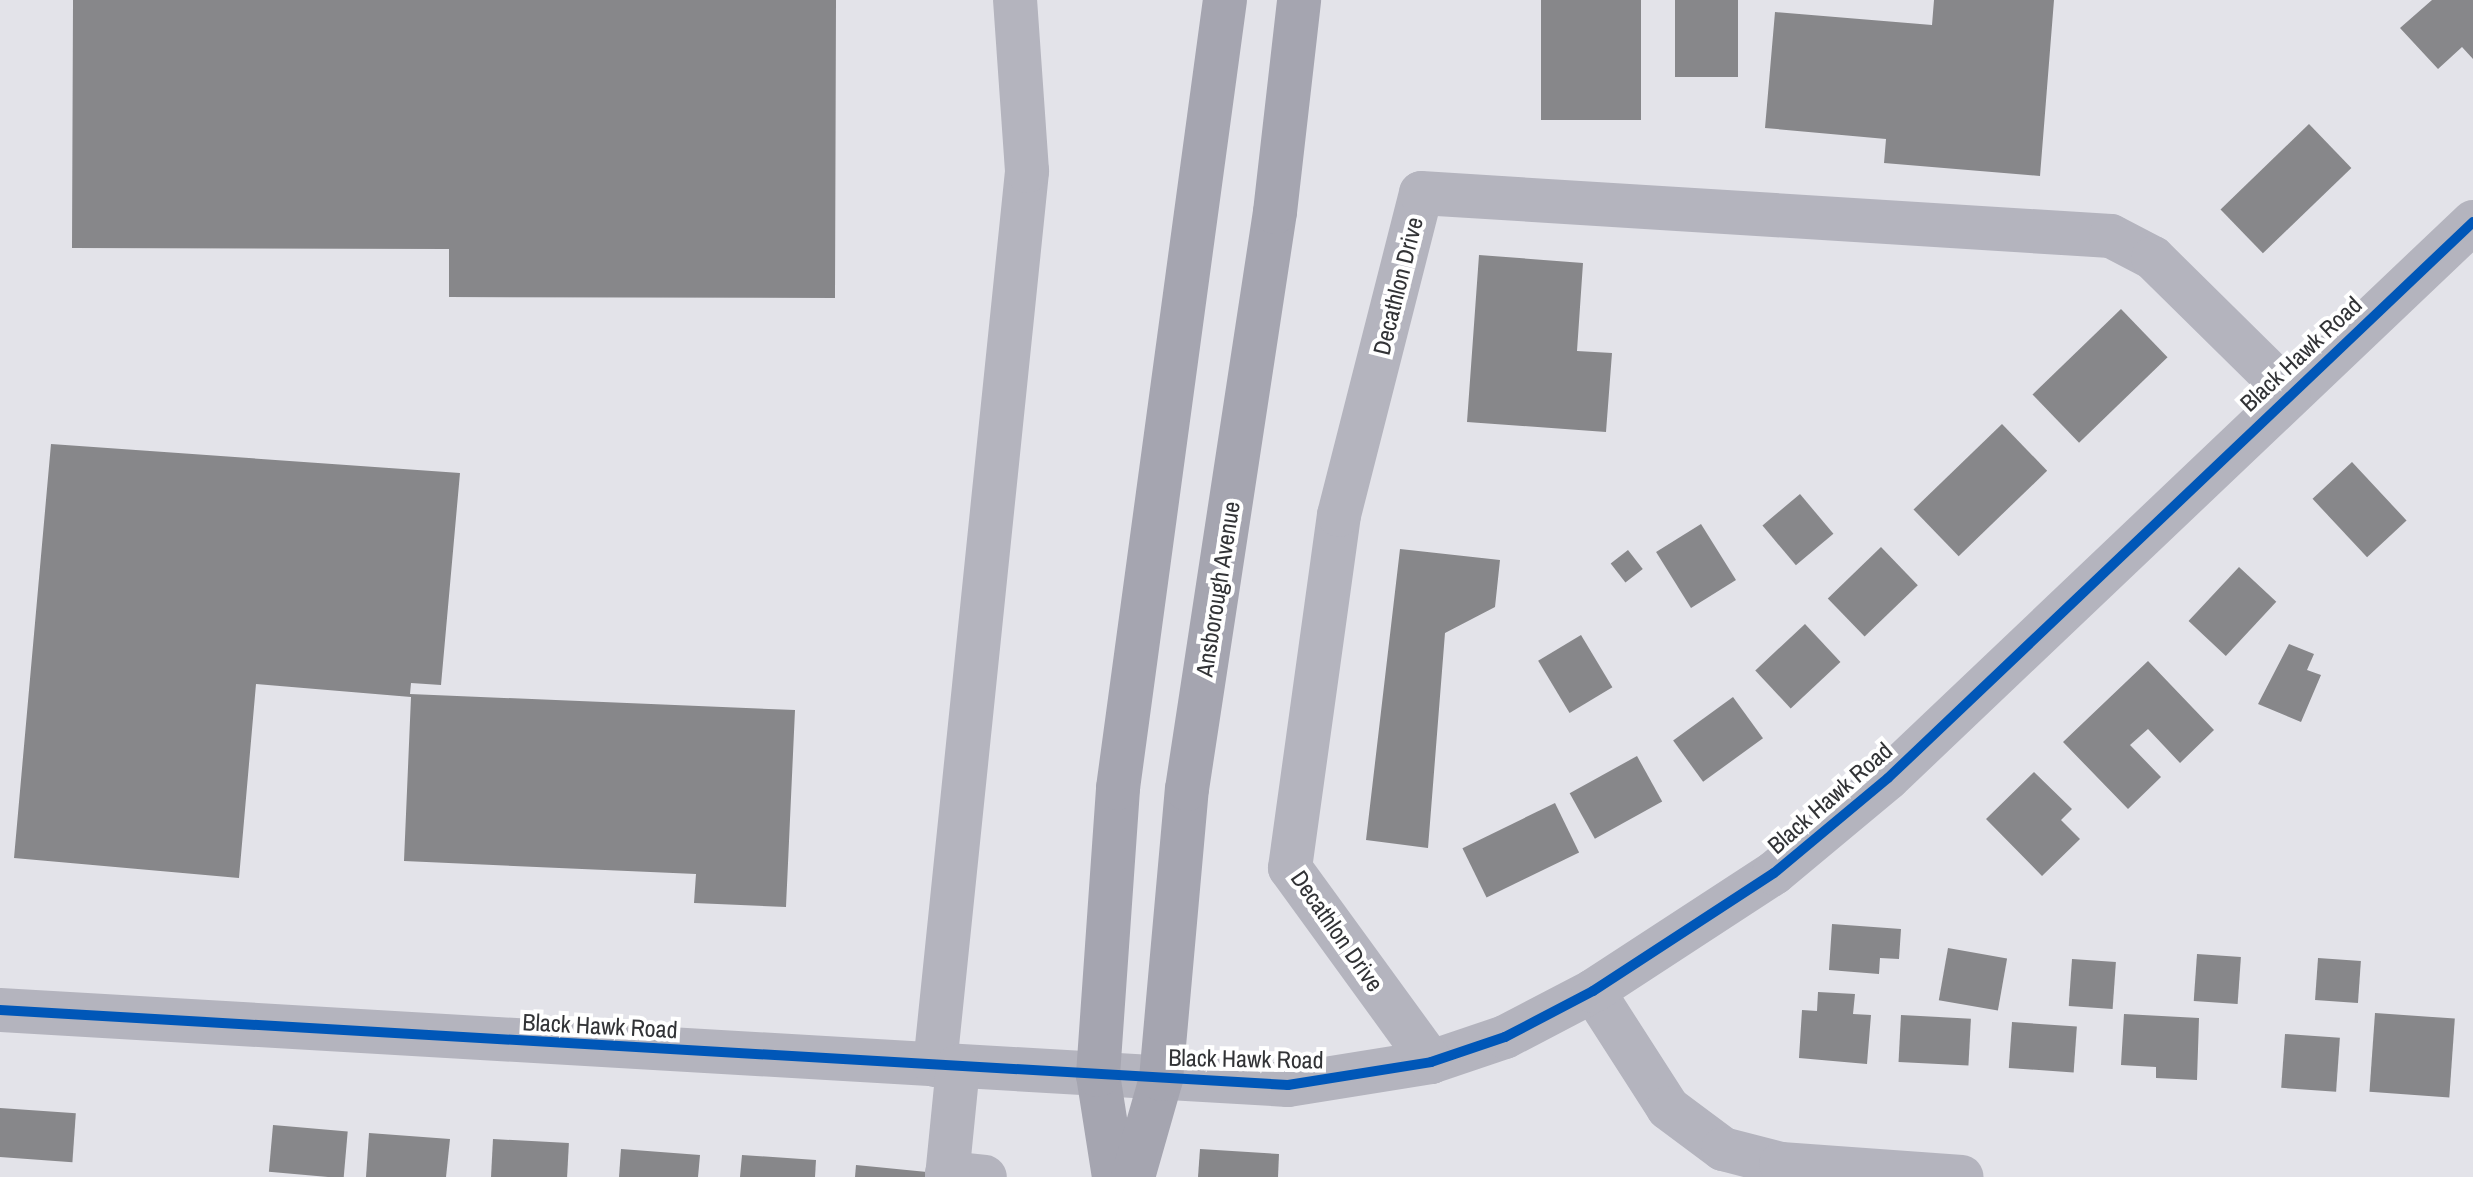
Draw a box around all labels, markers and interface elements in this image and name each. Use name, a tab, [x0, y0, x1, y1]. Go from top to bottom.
street label: Decathlon Drive	[1367, 214, 1429, 358]
street label: Black Hawk Road	[2234, 291, 2368, 417]
street label: Ansborough Avenue	[1190, 499, 1246, 679]
street label: Black Hawk Road	[1762, 736, 1898, 860]
street label: Decathlon Drive	[1285, 865, 1389, 997]
street label: Black Hawk Road	[522, 1008, 678, 1044]
street label: Black Hawk Road	[1168, 1043, 1324, 1075]

